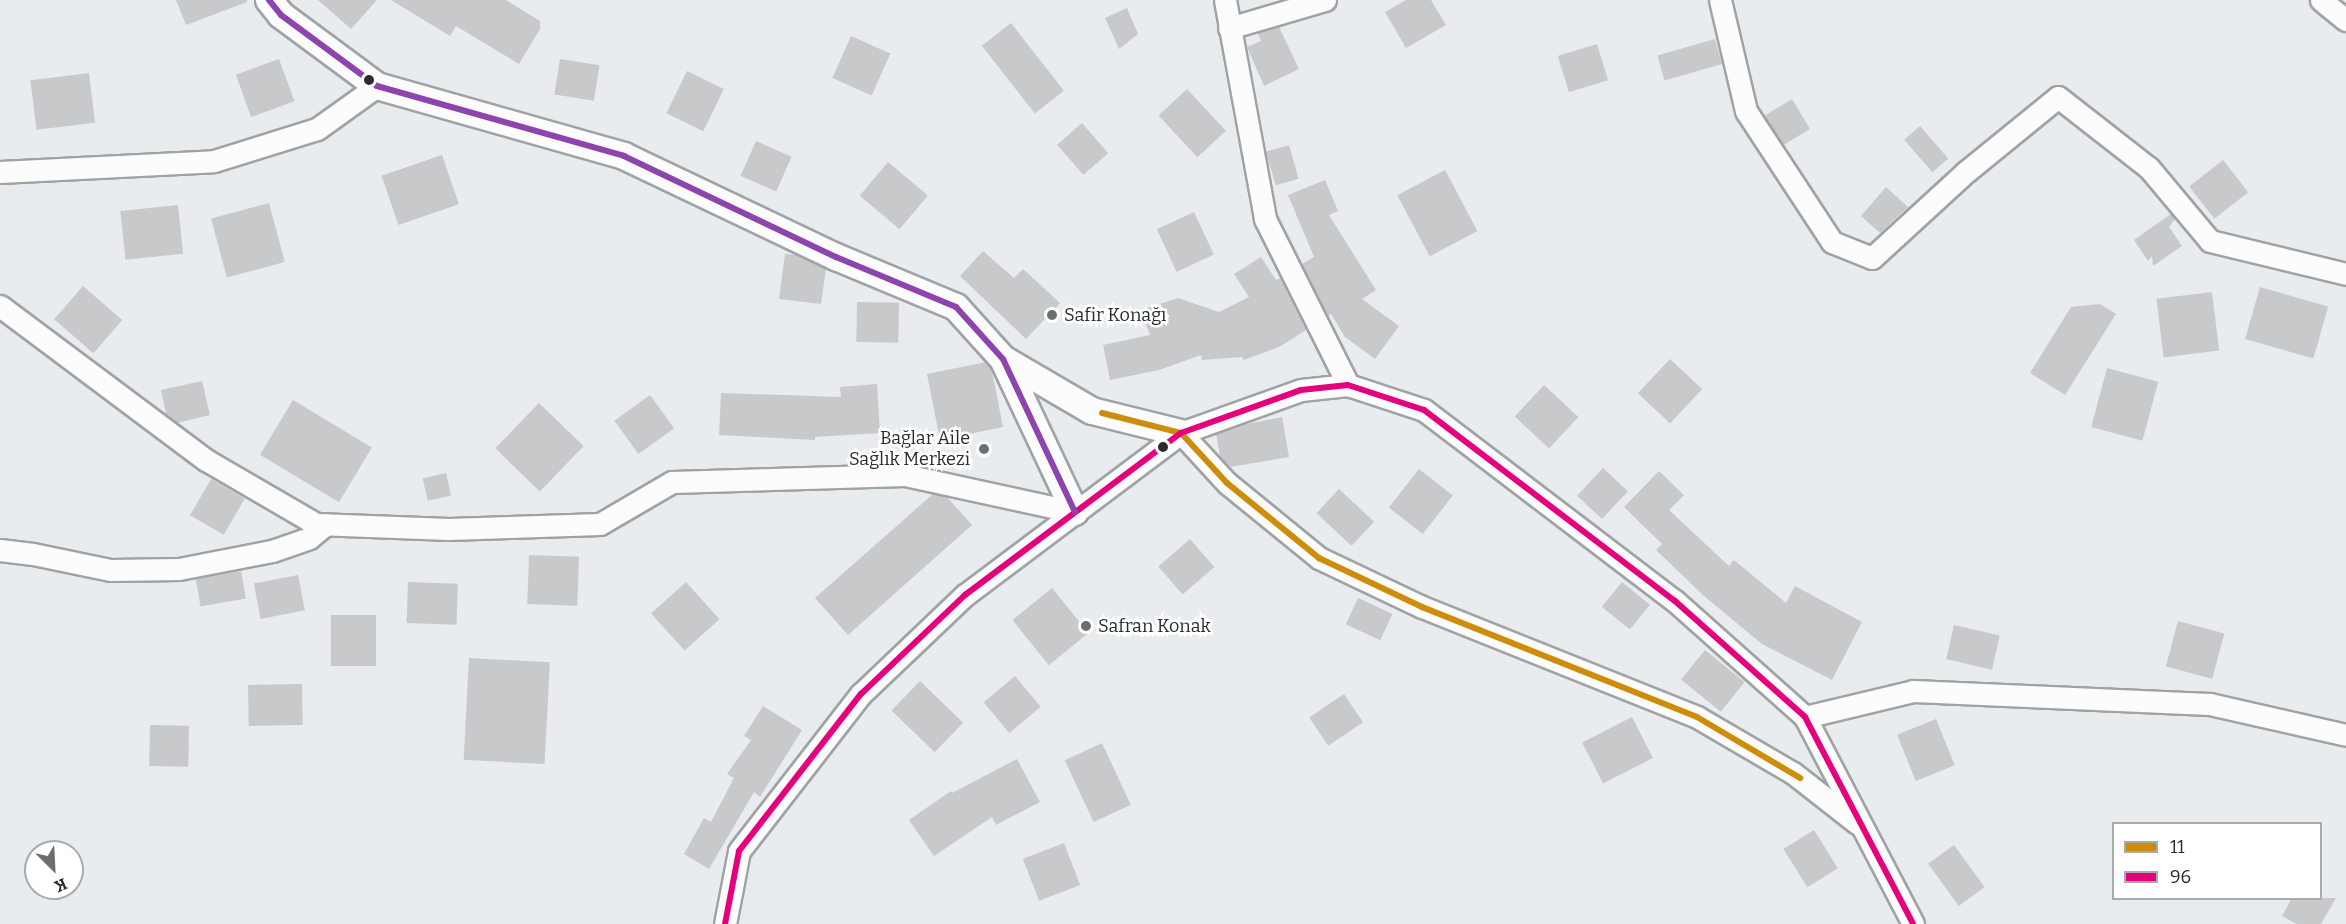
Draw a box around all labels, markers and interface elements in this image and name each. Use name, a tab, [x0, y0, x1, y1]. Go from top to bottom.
unlabelled marker	[363, 74, 375, 86]
place label: Safir Konağı	[1064, 304, 1166, 326]
marker: Safir Konağı	[1045, 308, 1059, 322]
place label: Bağlar Aile Sağlık Merkezi	[849, 428, 970, 470]
marker: Bağlar Aile Sağlık Merkezi	[975, 440, 993, 458]
unlabelled marker	[1157, 441, 1169, 453]
place label: Safran Konak	[1098, 615, 1211, 637]
marker: Safran Konak	[1079, 619, 1093, 633]
legend	[2112, 822, 2322, 900]
text: 11	[2170, 836, 2185, 858]
north arrow	[24, 840, 84, 900]
text: 96	[2170, 866, 2191, 888]
text: K	[52, 874, 70, 896]

